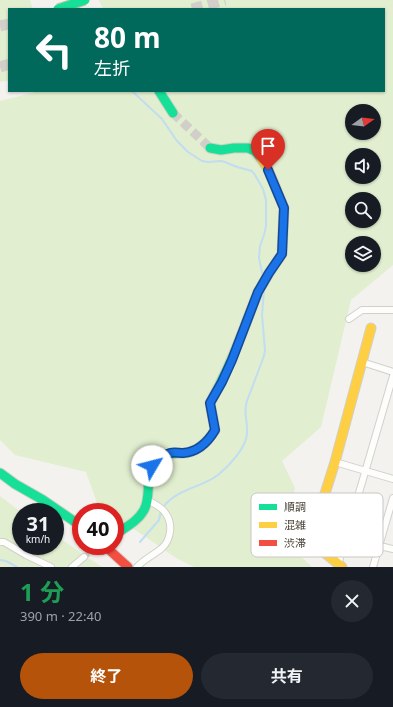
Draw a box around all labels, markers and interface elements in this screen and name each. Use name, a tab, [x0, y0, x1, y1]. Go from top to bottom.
text: 80 m	[94, 18, 161, 56]
icon: left	[28, 24, 80, 76]
text: 左折	[94, 56, 130, 80]
north arrow	[345, 104, 381, 140]
map controls	[345, 104, 381, 272]
pin	[251, 129, 285, 170]
icon: arrive	[257, 135, 279, 157]
button: sound	[345, 148, 381, 184]
button: search	[345, 192, 381, 228]
button: layers	[345, 236, 381, 272]
position arrow	[131, 445, 173, 487]
legend	[251, 493, 383, 557]
text: 順調	[284, 499, 306, 514]
speed limit sign: 40	[72, 503, 124, 555]
text: 31	[27, 510, 49, 537]
text: 混雑	[284, 517, 306, 532]
text: km/h	[26, 532, 50, 546]
text: 渋滞	[284, 535, 306, 550]
text: 1 分	[20, 575, 64, 608]
button: close	[331, 580, 373, 622]
text: 390 m · 22:40	[20, 607, 101, 625]
button: 終了	[20, 653, 193, 699]
button: 共有	[201, 653, 373, 699]

